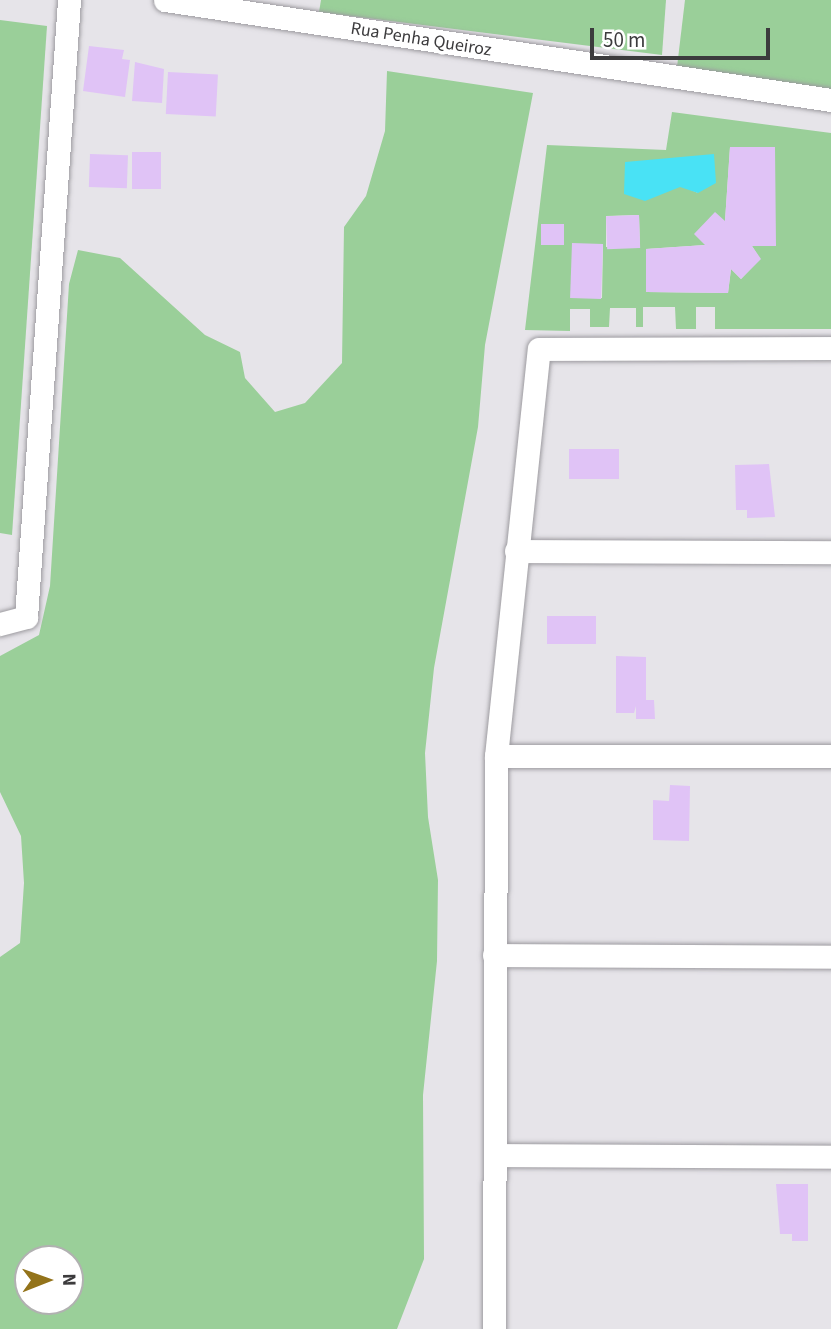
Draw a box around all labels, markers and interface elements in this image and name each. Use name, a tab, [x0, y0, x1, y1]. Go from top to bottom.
scale bar	[593, 14, 773, 58]
street label: Rua Penha Queiroz	[349, 18, 493, 62]
text: 50 m	[603, 25, 645, 55]
north arrow	[14, 1245, 84, 1315]
text: N	[55, 1273, 82, 1286]

